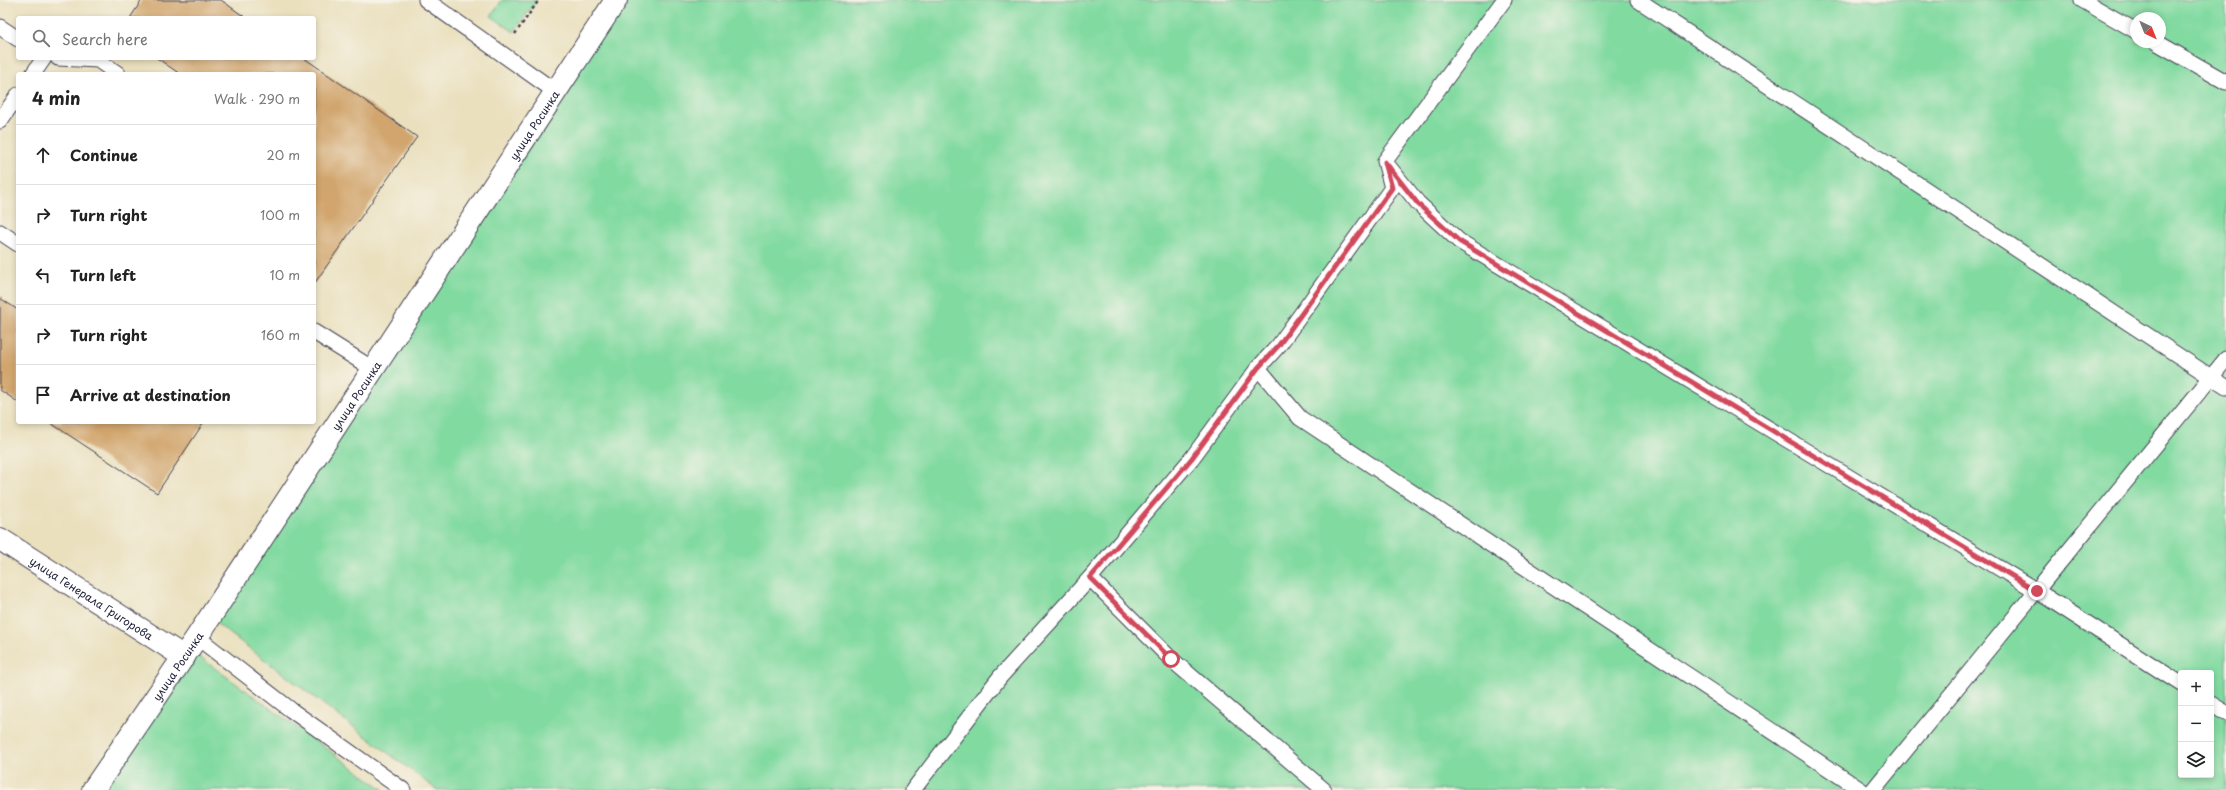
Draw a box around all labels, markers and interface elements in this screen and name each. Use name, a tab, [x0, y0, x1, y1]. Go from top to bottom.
north arrow	[2130, 12, 2166, 48]
search box	[16, 16, 316, 60]
icon: search	[30, 27, 52, 49]
text: Search here	[62, 27, 148, 50]
text: 4 min	[32, 85, 80, 111]
street label: улица Росинка	[505, 87, 563, 163]
text: Walk · 290 m	[214, 89, 300, 108]
text: Continue	[70, 143, 138, 166]
icon: ahead	[32, 144, 54, 166]
text: 20 m	[266, 145, 300, 164]
text: Turn right	[70, 203, 147, 226]
icon: right	[32, 204, 54, 226]
text: 100 m	[260, 205, 300, 224]
text: Turn left	[70, 263, 136, 286]
icon: left	[32, 264, 54, 286]
text: 10 m	[270, 265, 300, 284]
text: Turn right	[70, 323, 147, 346]
icon: right	[32, 324, 54, 346]
text: 160 m	[261, 325, 300, 344]
street label: улица Росинка	[327, 357, 385, 434]
text: Arrive at destination	[70, 383, 231, 406]
icon: arrive	[32, 384, 54, 406]
street label: улица Генерала Григорова	[27, 552, 157, 644]
route end	[2028, 582, 2046, 600]
street label: улица Росинка	[148, 628, 207, 704]
route start	[1162, 650, 1180, 668]
map controls	[2178, 670, 2214, 778]
button: +	[2178, 670, 2214, 706]
button: −	[2178, 706, 2214, 742]
button: layers	[2178, 742, 2214, 778]

